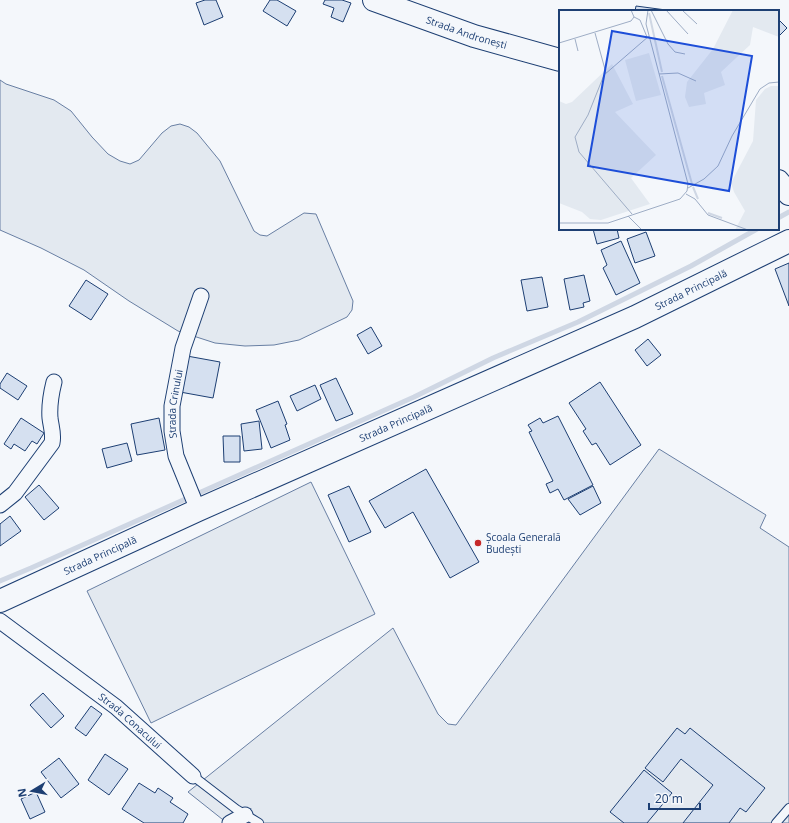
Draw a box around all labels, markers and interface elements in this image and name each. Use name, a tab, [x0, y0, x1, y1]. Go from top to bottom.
inset map	[559, 10, 779, 230]
street label: Strada Andronești	[424, 12, 509, 52]
street label: Strada Principală	[652, 266, 729, 313]
street label: Strada Crinului	[165, 368, 186, 439]
street label: Strada Principală	[357, 400, 435, 445]
place label: Școala Generală Budești	[486, 530, 561, 556]
street label: Strada Principală	[61, 532, 139, 578]
marker: Școala Generală Budești	[473, 538, 483, 548]
street label: Strada Conacului	[96, 689, 165, 752]
north arrow	[12, 771, 52, 811]
scale bar	[649, 785, 700, 811]
text: N	[13, 787, 30, 799]
text: 20 m	[655, 790, 683, 807]

